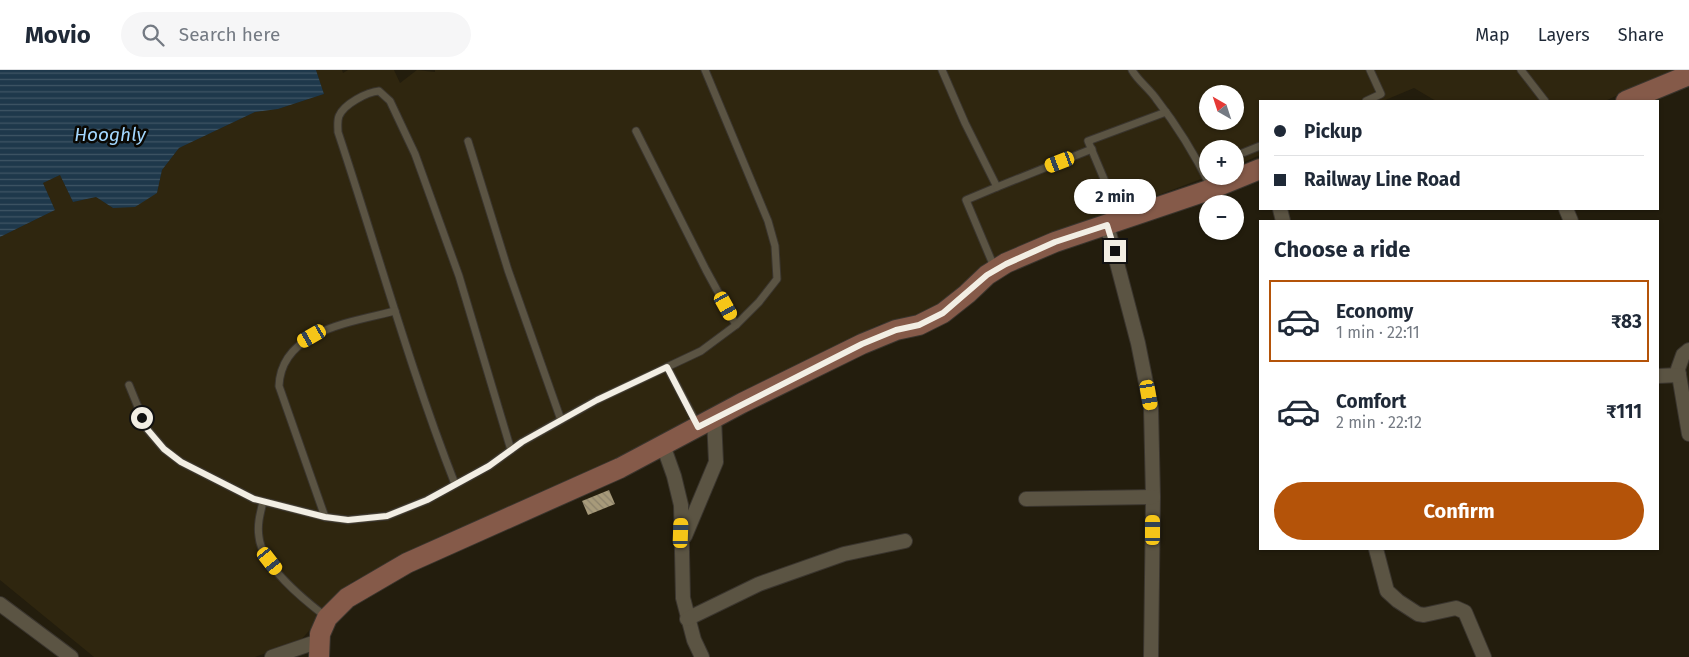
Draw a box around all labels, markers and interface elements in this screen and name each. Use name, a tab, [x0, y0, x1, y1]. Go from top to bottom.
search box	[121, 12, 471, 57]
text: Movio	[25, 21, 91, 49]
icon: search	[139, 21, 167, 49]
text: Search here	[179, 23, 280, 46]
text: Map	[1475, 24, 1510, 46]
text: Layers	[1538, 24, 1590, 46]
text: Share	[1618, 24, 1664, 46]
north arrow	[1199, 85, 1244, 130]
map controls	[1199, 85, 1244, 240]
text: Pickup	[1304, 120, 1362, 143]
water label: Hooghly	[74, 123, 146, 146]
button: +	[1199, 140, 1244, 185]
car	[1043, 150, 1076, 174]
text: Railway Line Road	[1304, 168, 1461, 191]
callout: 2 min	[1074, 179, 1156, 214]
text: 2 min	[1095, 187, 1135, 206]
button: −	[1199, 195, 1244, 240]
text: Choose a ride	[1274, 236, 1410, 263]
route end	[1104, 240, 1126, 262]
car	[712, 289, 739, 323]
icon: car	[1276, 299, 1321, 344]
text: Economy	[1336, 300, 1413, 323]
text: ₹83	[1611, 310, 1642, 333]
car	[295, 322, 328, 350]
text: 1 min · 22:11	[1336, 323, 1420, 342]
car	[1139, 379, 1158, 411]
icon: car	[1276, 389, 1321, 434]
text: Comfort	[1336, 390, 1406, 413]
text: ₹111	[1606, 400, 1642, 423]
route start	[131, 407, 153, 429]
text: 2 min · 22:12	[1336, 413, 1422, 432]
button: Confirm	[1274, 482, 1644, 540]
car	[1145, 515, 1160, 545]
car	[672, 518, 689, 548]
car	[254, 545, 285, 577]

